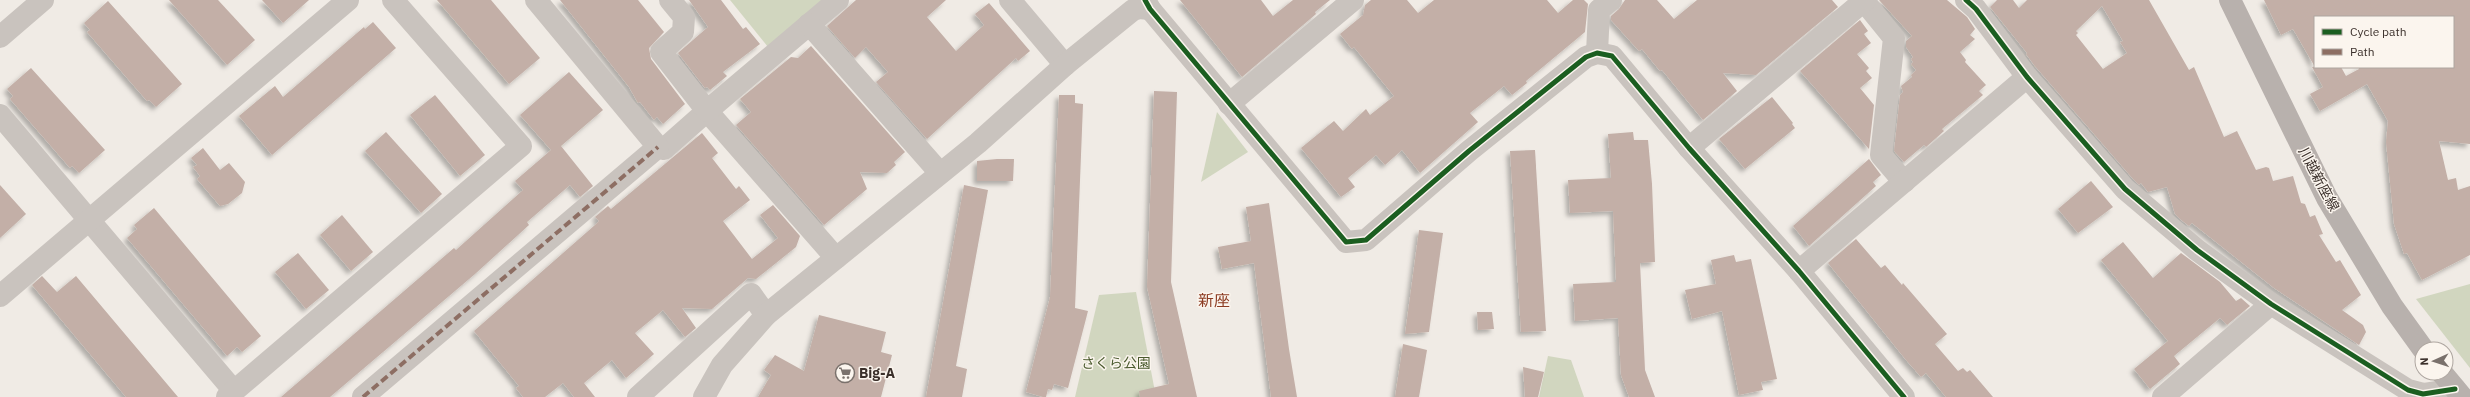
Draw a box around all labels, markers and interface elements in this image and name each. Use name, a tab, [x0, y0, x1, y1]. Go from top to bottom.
legend	[2314, 16, 2454, 68]
text: Cycle path	[2350, 24, 2407, 39]
text: Path	[2350, 44, 2375, 59]
street label: 川越新座線	[2295, 144, 2343, 214]
district label: 新座	[1198, 290, 1230, 310]
north arrow	[2414, 341, 2454, 381]
park label: さくら公園	[1081, 354, 1151, 372]
text: N	[2417, 357, 2431, 366]
supermarket icon: Big-A	[834, 362, 856, 384]
place label: Big-A	[859, 364, 896, 382]

